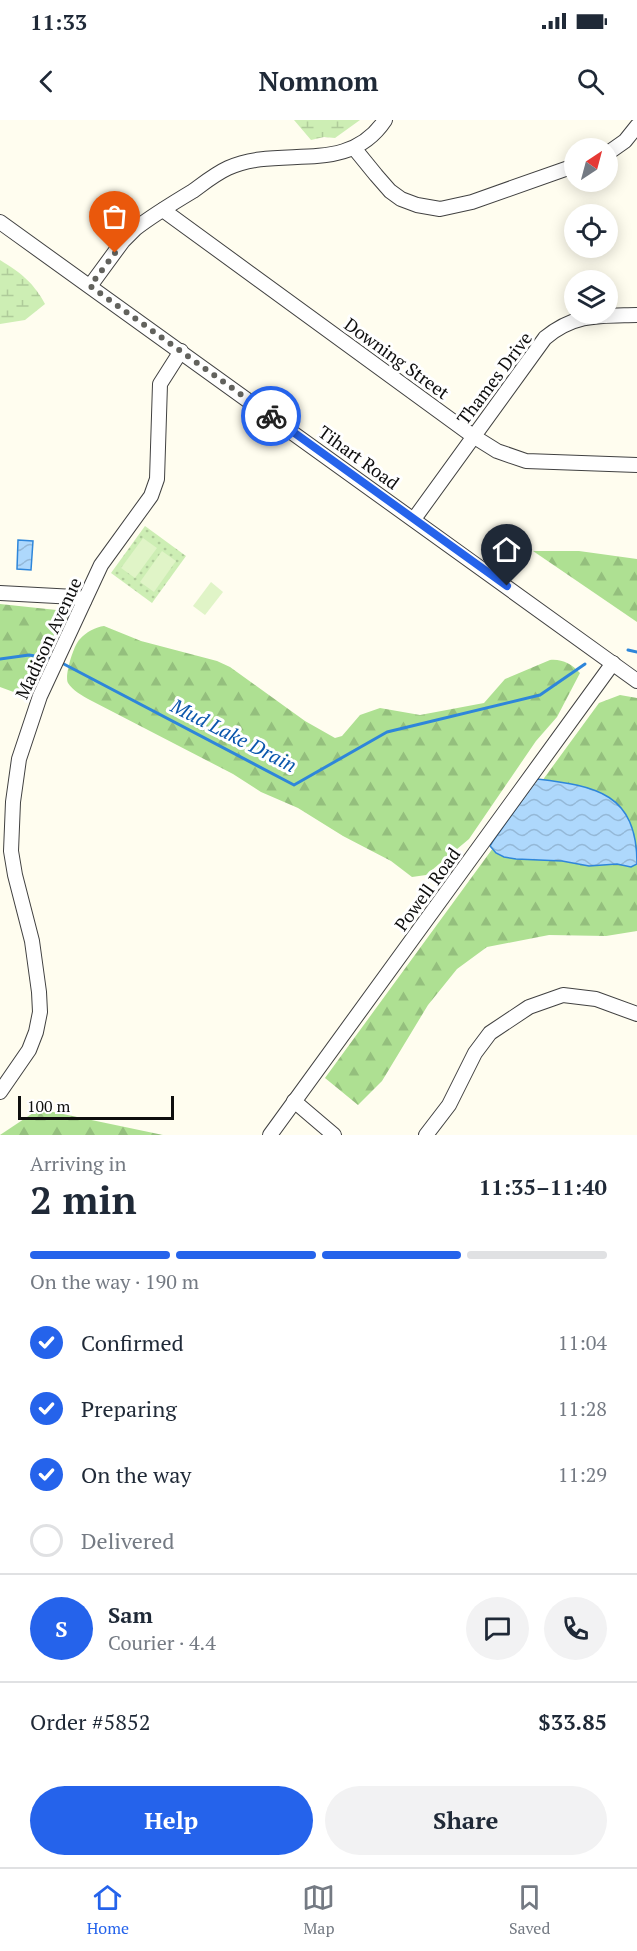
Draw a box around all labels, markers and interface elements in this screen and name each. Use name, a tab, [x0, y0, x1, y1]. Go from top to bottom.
text: 11:33	[30, 7, 87, 36]
text: Nomnom	[259, 63, 378, 99]
icon: back	[30, 65, 63, 98]
icon: search	[574, 65, 607, 98]
north arrow	[564, 138, 618, 192]
map controls	[564, 138, 618, 324]
pin	[89, 191, 140, 253]
icon: bag	[98, 200, 131, 233]
button: locate	[564, 204, 618, 258]
button: layers	[564, 270, 618, 324]
street label: Downing Street	[340, 312, 455, 404]
street label: Thames Drive	[451, 327, 537, 429]
courier	[241, 386, 301, 446]
icon: bike	[255, 400, 288, 433]
street label: Tihart Road	[314, 420, 404, 494]
pin	[481, 524, 532, 586]
icon: home	[490, 533, 523, 566]
street label: Madison Avenue	[9, 573, 87, 703]
water label: Mud Lake Drain	[166, 691, 301, 778]
street label: Powell Road	[389, 843, 465, 935]
scale bar	[18, 1093, 174, 1121]
text: 100 m	[27, 1095, 70, 1117]
text: Arriving in	[30, 1150, 126, 1177]
text: 11:35–11:40	[479, 1172, 607, 1201]
text: 2 min	[30, 1173, 137, 1225]
text: On the way · 190 m	[30, 1268, 199, 1295]
icon: check	[30, 1326, 63, 1359]
text: Confirmed	[81, 1328, 184, 1357]
text: 11:04	[558, 1329, 607, 1356]
icon: check	[30, 1392, 63, 1425]
text: Preparing	[81, 1394, 177, 1423]
text: 11:28	[558, 1395, 607, 1422]
icon: check	[30, 1458, 63, 1491]
text: On the way	[81, 1460, 191, 1489]
text: 11:29	[558, 1461, 607, 1488]
text: Delivered	[81, 1526, 174, 1555]
button: chat	[466, 1597, 529, 1660]
button: phone	[544, 1597, 607, 1660]
text: Sam	[108, 1600, 153, 1629]
text: S	[55, 1614, 68, 1643]
text: Courier · 4.4	[108, 1629, 216, 1656]
text: Order #5852	[30, 1707, 150, 1736]
text: $33.85	[538, 1707, 607, 1736]
button: Help	[30, 1786, 313, 1855]
button: Share	[325, 1786, 607, 1855]
tab: Home	[87, 1881, 129, 1939]
tab: Map	[302, 1881, 335, 1939]
tab: Saved	[509, 1881, 550, 1939]

